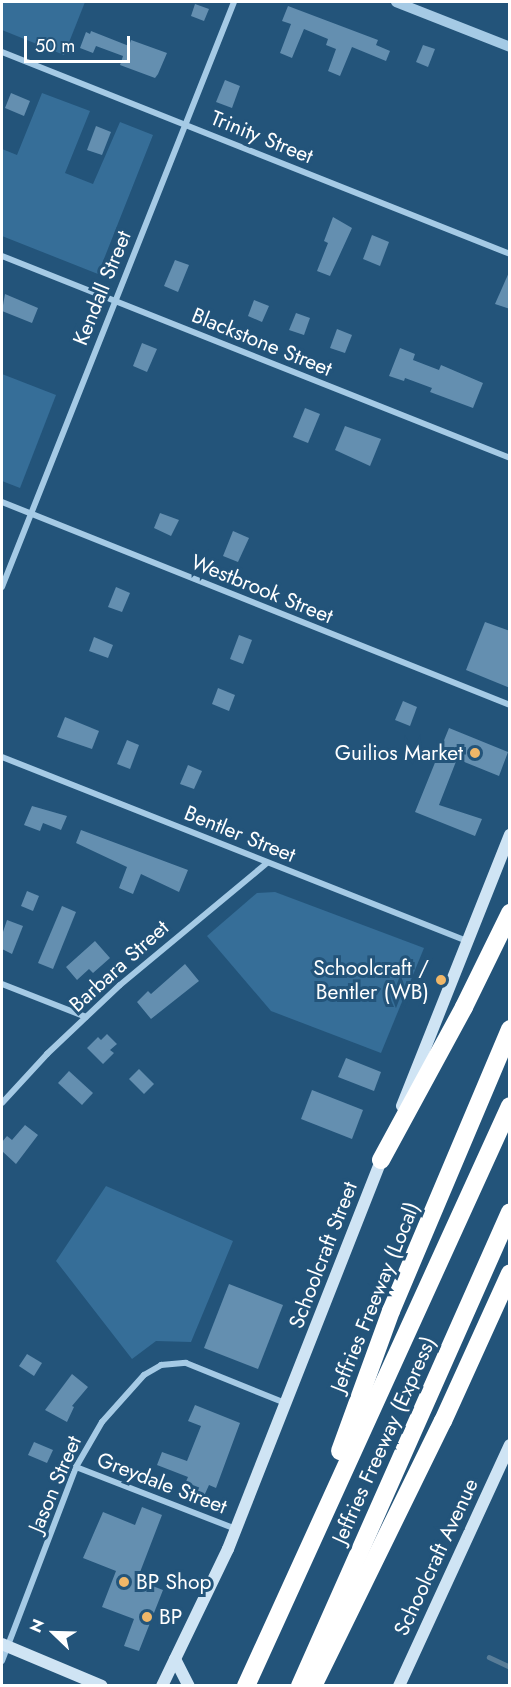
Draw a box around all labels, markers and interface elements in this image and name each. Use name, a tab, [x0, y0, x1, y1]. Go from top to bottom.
scale bar	[27, 24, 134, 62]
text: 50 m	[35, 33, 75, 59]
street label: Trinity Street	[207, 105, 317, 169]
street label: Kendall Street	[68, 227, 136, 349]
street label: Blackstone Street	[188, 302, 336, 382]
street label: Westbrook Street	[187, 549, 337, 629]
place label: Guilios Market	[335, 740, 463, 766]
marker: Guilios Market	[468, 746, 482, 760]
street label: Bentler Street	[181, 800, 299, 868]
street label: Barbara Street	[64, 915, 174, 1017]
place label: Schoolcraft / Bentler (WB)	[313, 955, 429, 1005]
marker: Schoolcraft / Bentler (WB)	[434, 973, 448, 987]
street label: Schoolcraft Street	[283, 1178, 363, 1332]
street label: Jeffries Freeway (Local)	[325, 1198, 425, 1396]
street label: Jeffries Freeway (Express)	[327, 1332, 441, 1548]
street label: Jason Street	[23, 1432, 87, 1536]
street label: Greydale Street	[94, 1447, 230, 1519]
street label: Schoolcraft Avenue	[389, 1474, 483, 1640]
place label: BP Shop	[136, 1569, 211, 1595]
marker: BP Shop	[117, 1575, 131, 1589]
north arrow	[24, 1603, 84, 1663]
place label: BP	[159, 1604, 182, 1630]
marker: BP	[140, 1610, 154, 1624]
text: N	[24, 1615, 50, 1636]

